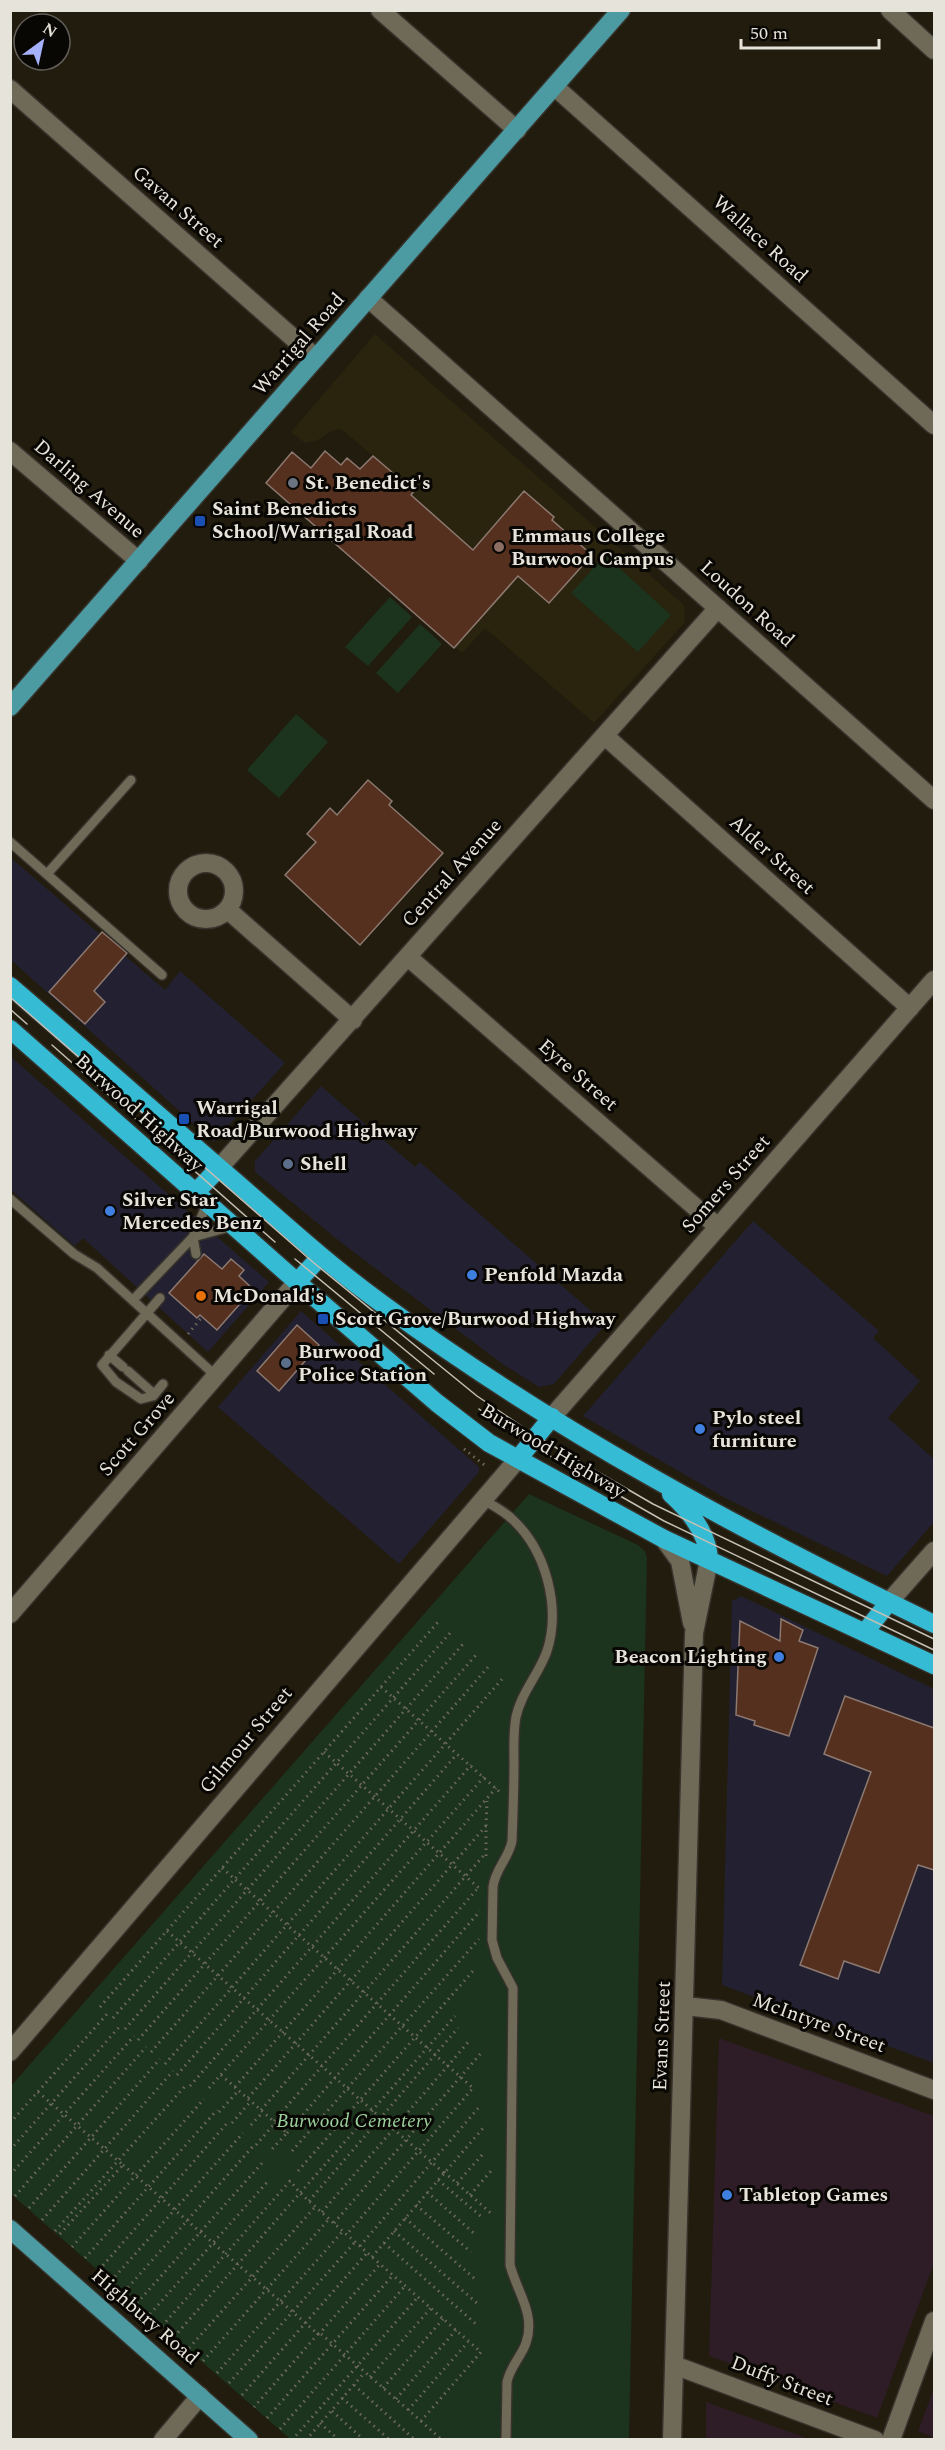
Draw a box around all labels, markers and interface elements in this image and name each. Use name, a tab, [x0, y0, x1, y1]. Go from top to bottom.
north arrow	[12, 12, 72, 72]
scale bar	[741, 12, 879, 50]
text: N	[38, 17, 62, 44]
text: 50 m	[750, 20, 788, 47]
street label: Gavan Street	[125, 158, 231, 256]
street label: Wallace Road	[705, 188, 815, 290]
street label: Warrigal Road	[246, 286, 352, 402]
street label: Darling Avenue	[27, 432, 151, 546]
place label: St. Benedict's	[305, 468, 431, 498]
marker: St. Benedict's	[286, 476, 300, 490]
place label: Saint Benedicts School/Warrigal Road	[212, 494, 414, 547]
marker: Saint Benedicts School/Warrigal Road	[193, 514, 207, 528]
place label: Emmaus College Burwood Campus	[511, 521, 674, 574]
marker: Emmaus College Burwood Campus	[492, 540, 506, 554]
street label: Loudon Road	[693, 553, 801, 655]
street label: Alder Street	[722, 808, 822, 902]
street label: Central Avenue	[395, 812, 509, 934]
street label: Eyre Street	[531, 1032, 625, 1118]
street label: Burwood Highway	[68, 1047, 211, 1180]
place label: Warrigal Road/Burwood Highway	[196, 1093, 419, 1146]
marker: Warrigal Road/Burwood Highway	[177, 1112, 191, 1126]
street label: Somers Street	[674, 1128, 778, 1240]
place label: Shell	[300, 1149, 347, 1179]
marker: Shell	[281, 1157, 295, 1171]
place label: Silver Star Mercedes Benz	[122, 1185, 262, 1238]
marker: Silver Star Mercedes Benz	[103, 1204, 117, 1218]
place label: Penfold Mazda	[484, 1260, 624, 1290]
marker: Penfold Mazda	[465, 1268, 479, 1282]
place label: McDonald's	[213, 1281, 324, 1311]
marker: McDonald's	[194, 1289, 208, 1303]
place label: Scott Grove/Burwood Highway	[335, 1304, 617, 1334]
marker: Scott Grove/Burwood Highway	[316, 1312, 330, 1326]
place label: Burwood Police Station	[298, 1337, 427, 1390]
marker: Burwood Police Station	[279, 1356, 293, 1370]
street label: Scott Grove	[92, 1385, 182, 1483]
street label: Burwood Highway	[475, 1396, 632, 1507]
place label: Pylo steel furniture	[712, 1403, 801, 1456]
marker: Pylo steel furniture	[693, 1422, 707, 1436]
place label: Beacon Lighting	[614, 1642, 767, 1672]
marker: Beacon Lighting	[772, 1650, 786, 1664]
street label: Gilmour Street	[192, 1680, 300, 1800]
street label: Evans Street	[645, 1980, 679, 2092]
street label: McIntyre Street	[748, 1985, 890, 2061]
park label: Burwood Cemetery	[276, 2106, 432, 2136]
place label: Tabletop Games	[739, 2180, 888, 2210]
marker: Tabletop Games	[720, 2188, 734, 2202]
street label: Highbury Road	[84, 2262, 206, 2372]
street label: Duffy Street	[726, 2348, 838, 2414]

